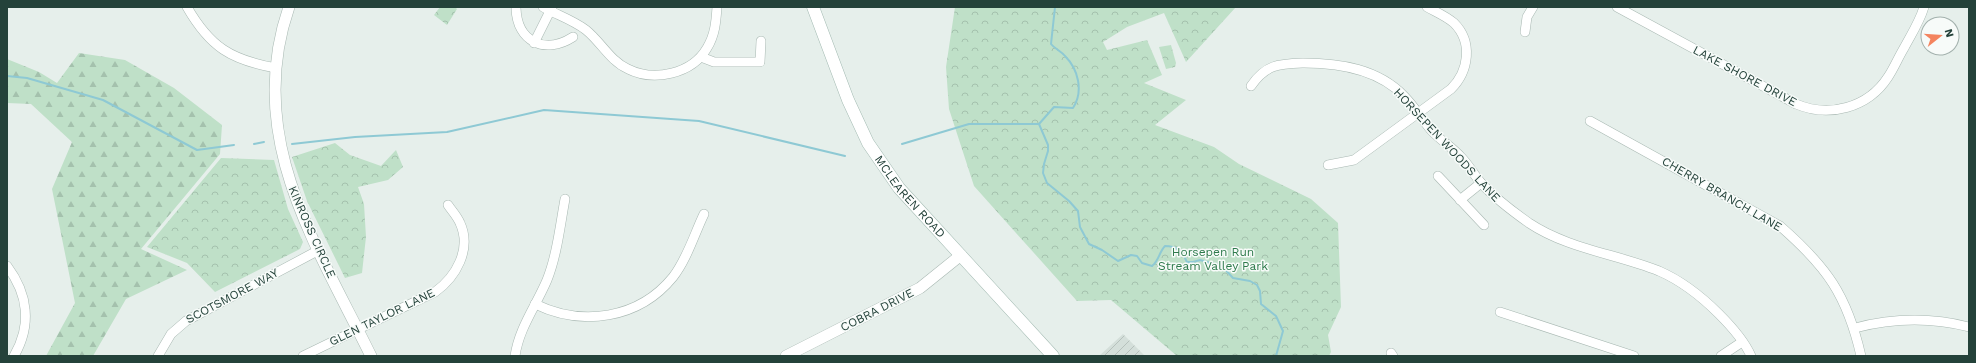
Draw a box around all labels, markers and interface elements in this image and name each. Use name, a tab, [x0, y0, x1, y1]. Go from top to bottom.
north arrow	[1920, 16, 1960, 56]
text: N	[1942, 27, 1956, 39]
street label: LAKE SHORE DRIVE	[1691, 43, 1800, 109]
street label: HORSEPEN WOODS LANE	[1391, 85, 1504, 205]
street label: MCLEAREN ROAD	[872, 153, 948, 241]
street label: CHERRY BRANCH LANE	[1660, 154, 1785, 234]
street label: KINROSS CIRCLE	[285, 184, 339, 281]
park label: Horsepen Run Stream Valley Park	[1158, 245, 1268, 273]
street label: SCOTSMORE WAY	[183, 266, 281, 326]
street label: GLEN TAYLOR LANE	[327, 285, 437, 349]
street label: COBRA DRIVE	[838, 285, 916, 334]

